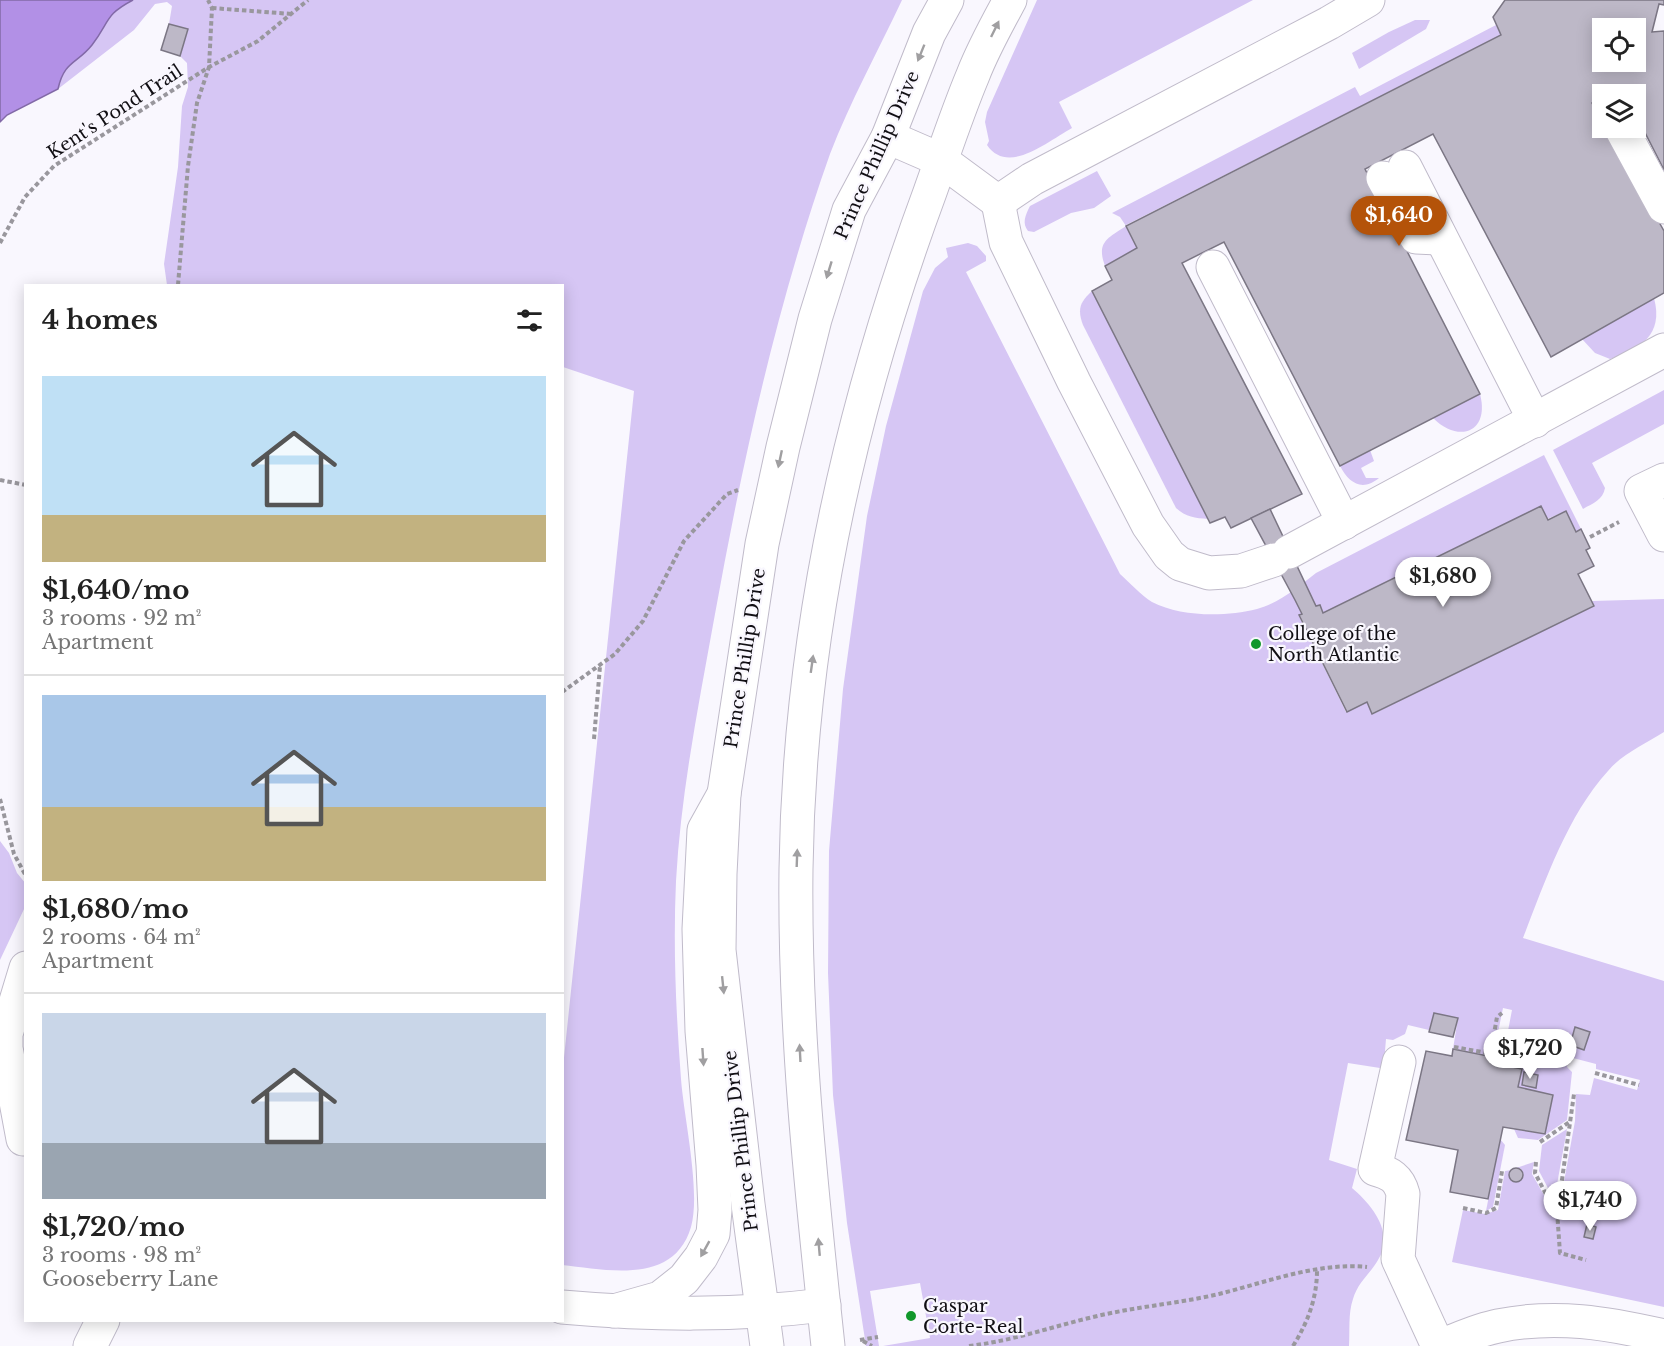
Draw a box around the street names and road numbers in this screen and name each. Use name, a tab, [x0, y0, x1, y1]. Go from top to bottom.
street label: Kent's Pond Trail	[43, 60, 187, 164]
street label: Prince Phillip Drive	[830, 67, 924, 243]
street label: Prince Phillip Drive	[720, 566, 770, 750]
street label: Prince Phillip Drive	[719, 1049, 763, 1233]

